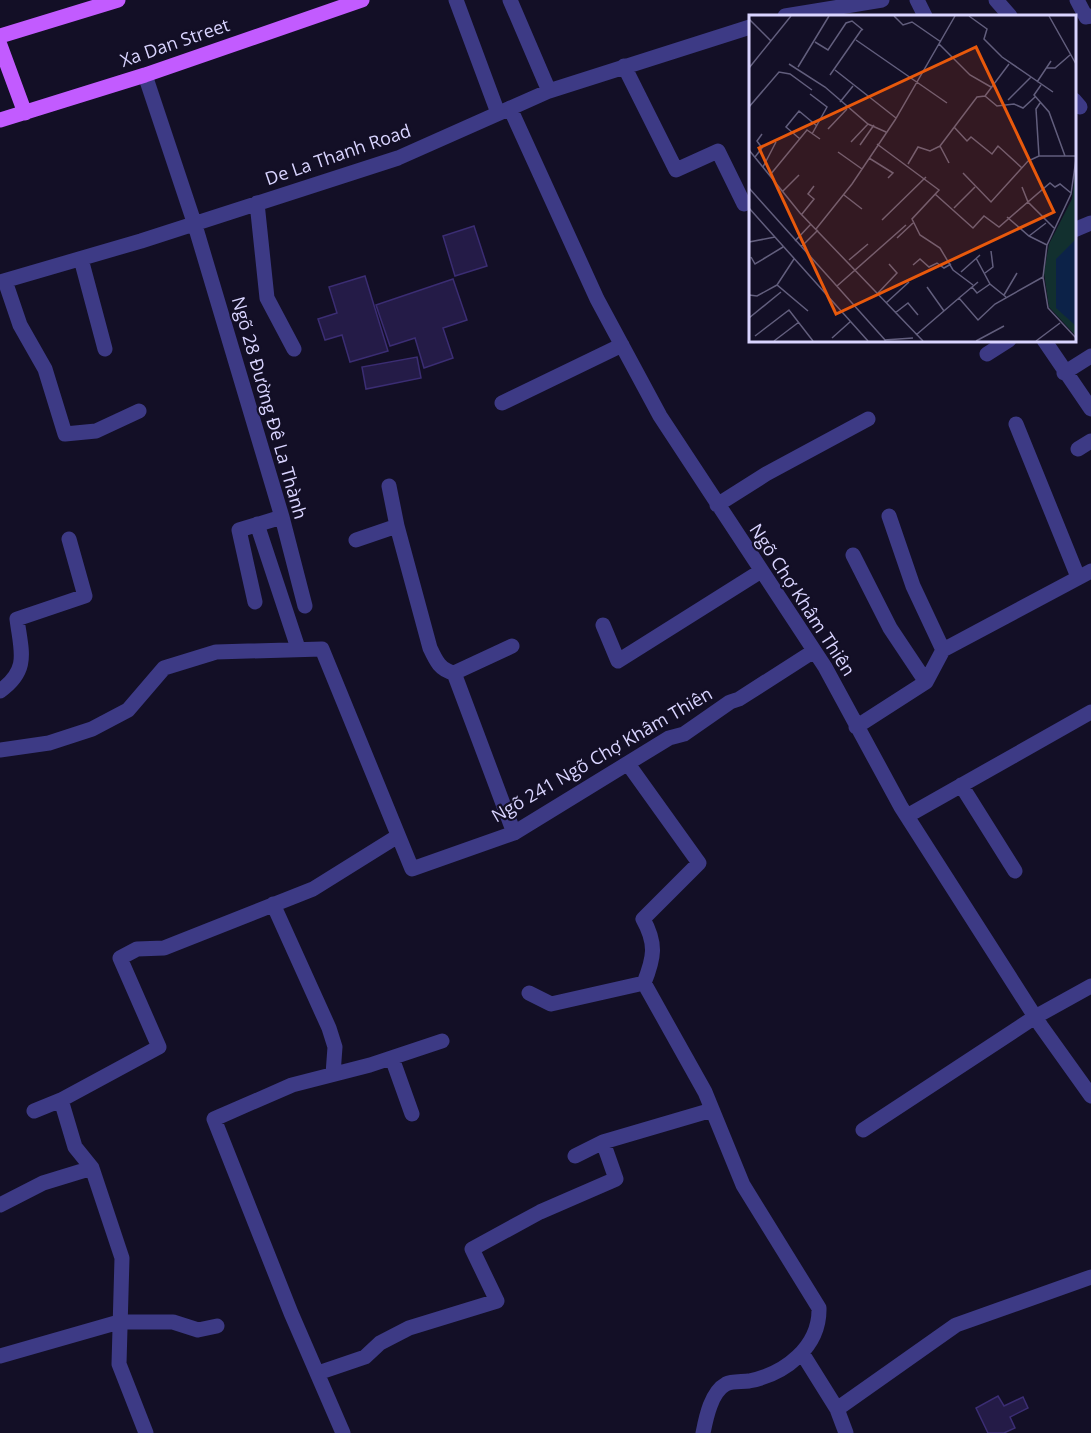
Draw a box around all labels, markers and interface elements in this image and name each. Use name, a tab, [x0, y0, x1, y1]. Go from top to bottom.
street label: Xa Dan Street	[117, 12, 233, 72]
inset map	[749, 15, 1076, 342]
street label: De La Thanh Road	[262, 118, 414, 190]
street label: Ngõ 28 Đường Đê La Thành	[227, 294, 313, 522]
street label: Ngõ Chợ Khâm Thiên	[745, 519, 861, 680]
street label: Ngõ 241 Ngõ Chợ Khâm Thiên	[487, 681, 716, 827]

